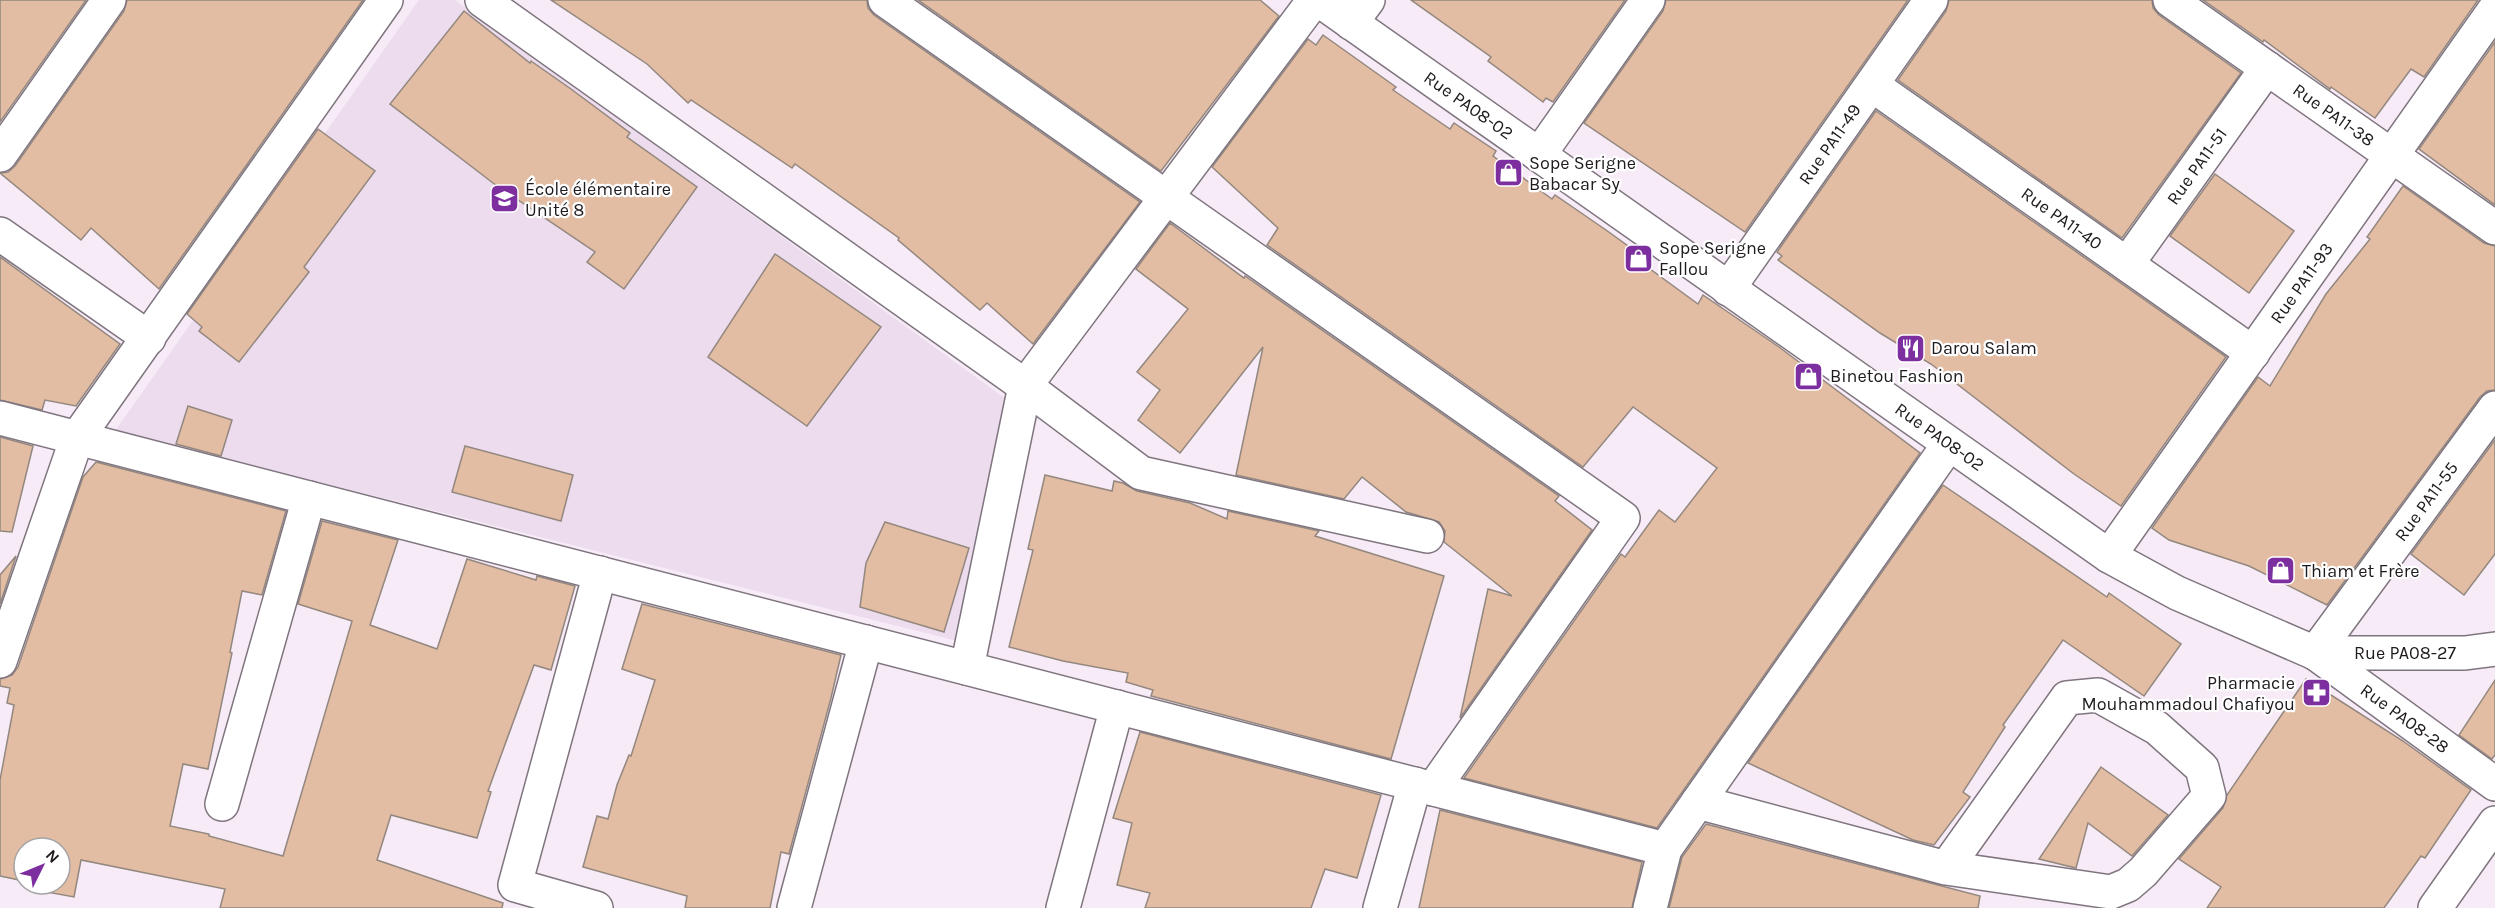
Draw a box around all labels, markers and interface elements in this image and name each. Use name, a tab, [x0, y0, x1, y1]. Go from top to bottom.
street label: Rue PA08-02	[1420, 66, 1518, 144]
street label: Rue PA11-38	[2289, 79, 2379, 151]
street label: Rue PA11-49	[1794, 99, 1866, 189]
street label: Rue PA11-51	[2162, 124, 2232, 209]
place label: Sope Serigne Babacar Sy	[1529, 152, 1636, 195]
shop icon: Sope Serigne Babacar Sy	[1492, 157, 1524, 189]
place label: École élémentaire Unité 8	[525, 177, 671, 221]
street label: Rue PA11-40	[2017, 182, 2107, 255]
school or university icon: École élémentaire Unité 8	[488, 183, 520, 215]
place label: Sope Serigne Fallou	[1659, 237, 1766, 280]
street label: Rue PA11-93	[2265, 238, 2338, 328]
shop icon: Sope Serigne Fallou	[1622, 242, 1654, 274]
restaurant icon: Darou Salam	[1894, 332, 1926, 364]
place label: Darou Salam	[1931, 337, 2037, 359]
shop icon: Binetou Fashion	[1793, 360, 1825, 392]
place label: Binetou Fashion	[1830, 365, 1964, 387]
street label: Rue PA08-02	[1891, 398, 1989, 476]
street label: Rue PA11-55	[2390, 457, 2463, 546]
shop icon: Thiam et Frère	[2265, 555, 2297, 587]
place label: Thiam et Frère	[2302, 560, 2419, 582]
street label: Rue PA08-27	[2354, 642, 2457, 664]
place label: Pharmacie Mouhammadoul Chafiyou	[2081, 672, 2295, 715]
pharmacy icon: Pharmacie Mouhammadoul Chafiyou	[2300, 677, 2332, 709]
street label: Rue PA08-28	[2356, 679, 2454, 758]
north arrow	[12, 836, 72, 896]
text: N	[42, 845, 63, 867]

